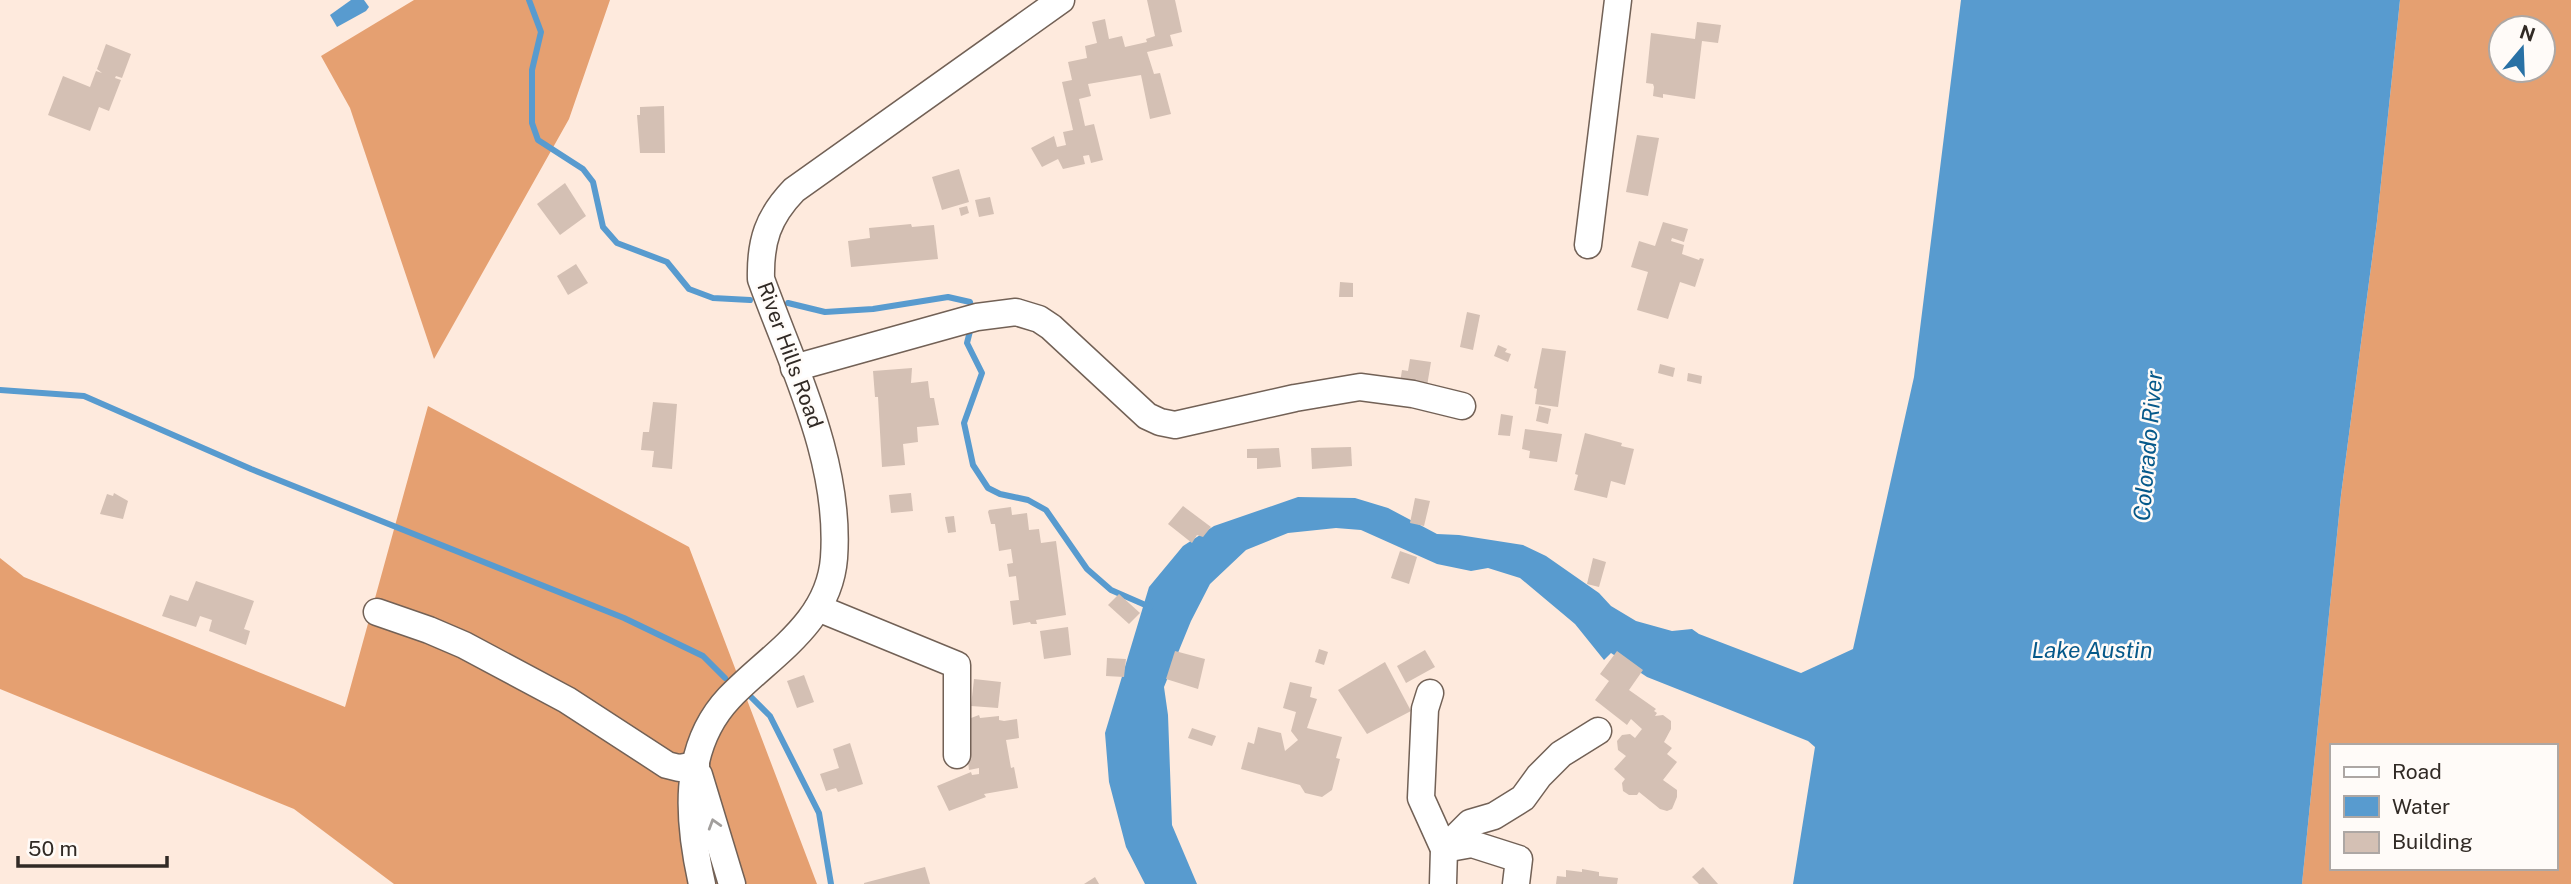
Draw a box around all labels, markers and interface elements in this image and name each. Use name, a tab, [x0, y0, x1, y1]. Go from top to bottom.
north arrow	[2487, 14, 2557, 84]
text: N	[2517, 20, 2538, 46]
street label: River Hills Road	[752, 278, 829, 431]
water label: Colorado River	[2127, 369, 2168, 522]
water label: Lake Austin	[2031, 636, 2153, 663]
legend	[2330, 744, 2557, 870]
text: Road	[2392, 759, 2442, 784]
text: Water	[2392, 794, 2450, 819]
one-way arrow	[707, 819, 722, 831]
scale bar	[18, 824, 166, 868]
text: Building	[2392, 829, 2473, 854]
text: 50 m	[28, 836, 78, 861]

